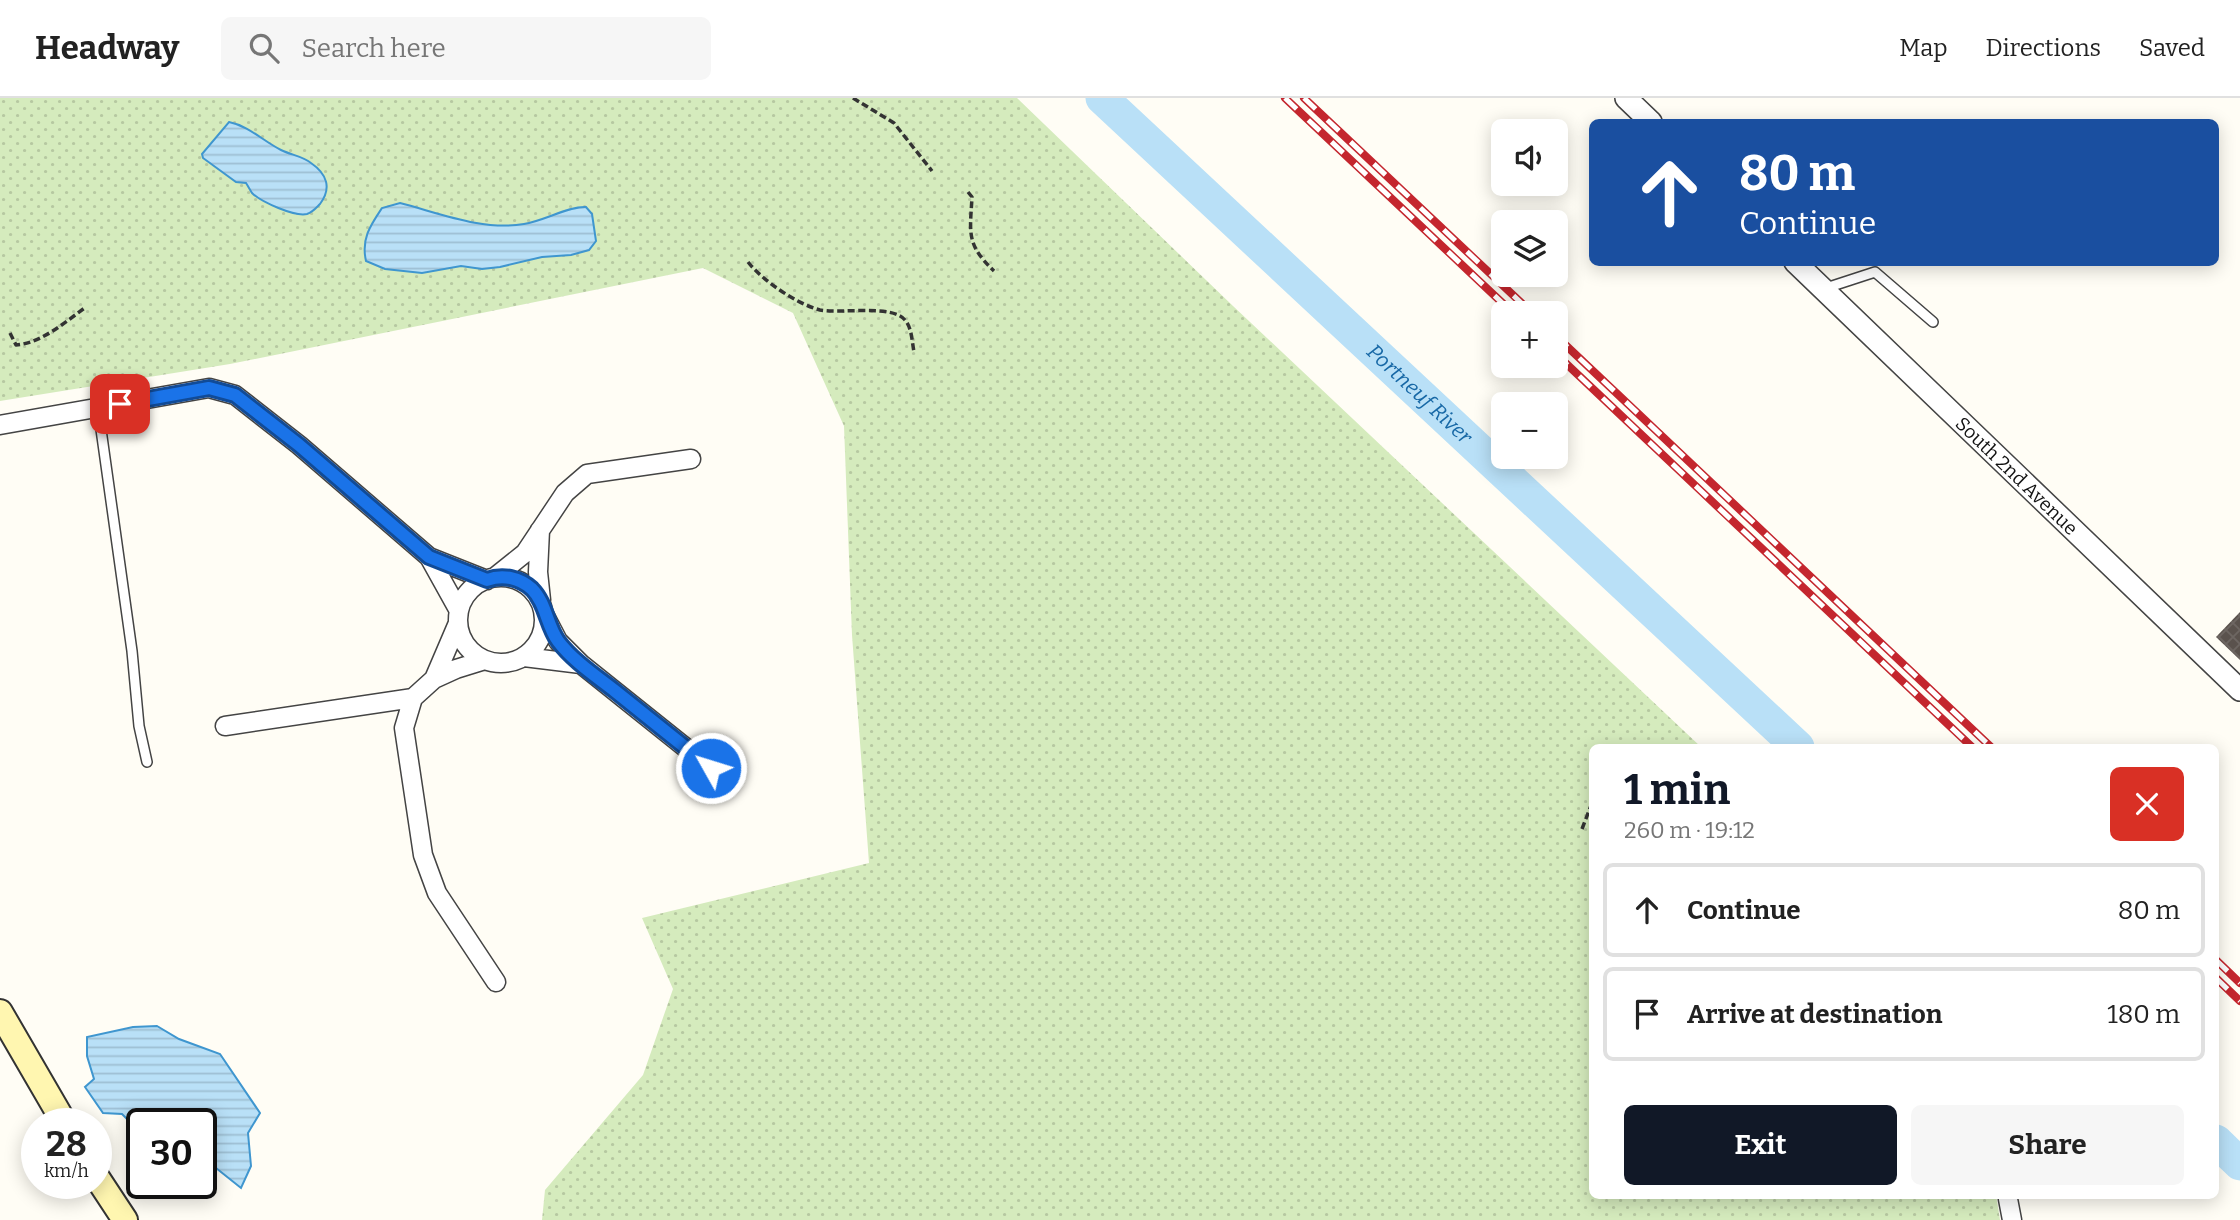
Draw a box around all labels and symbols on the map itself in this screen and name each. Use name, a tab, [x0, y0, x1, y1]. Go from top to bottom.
water label: Portneuf River	[1361, 339, 1479, 450]
pin	[90, 374, 150, 434]
street label: South 2nd Avenue	[1951, 412, 2082, 540]
position arrow	[674, 731, 748, 805]
speed limit sign: 30	[126, 1108, 217, 1199]

